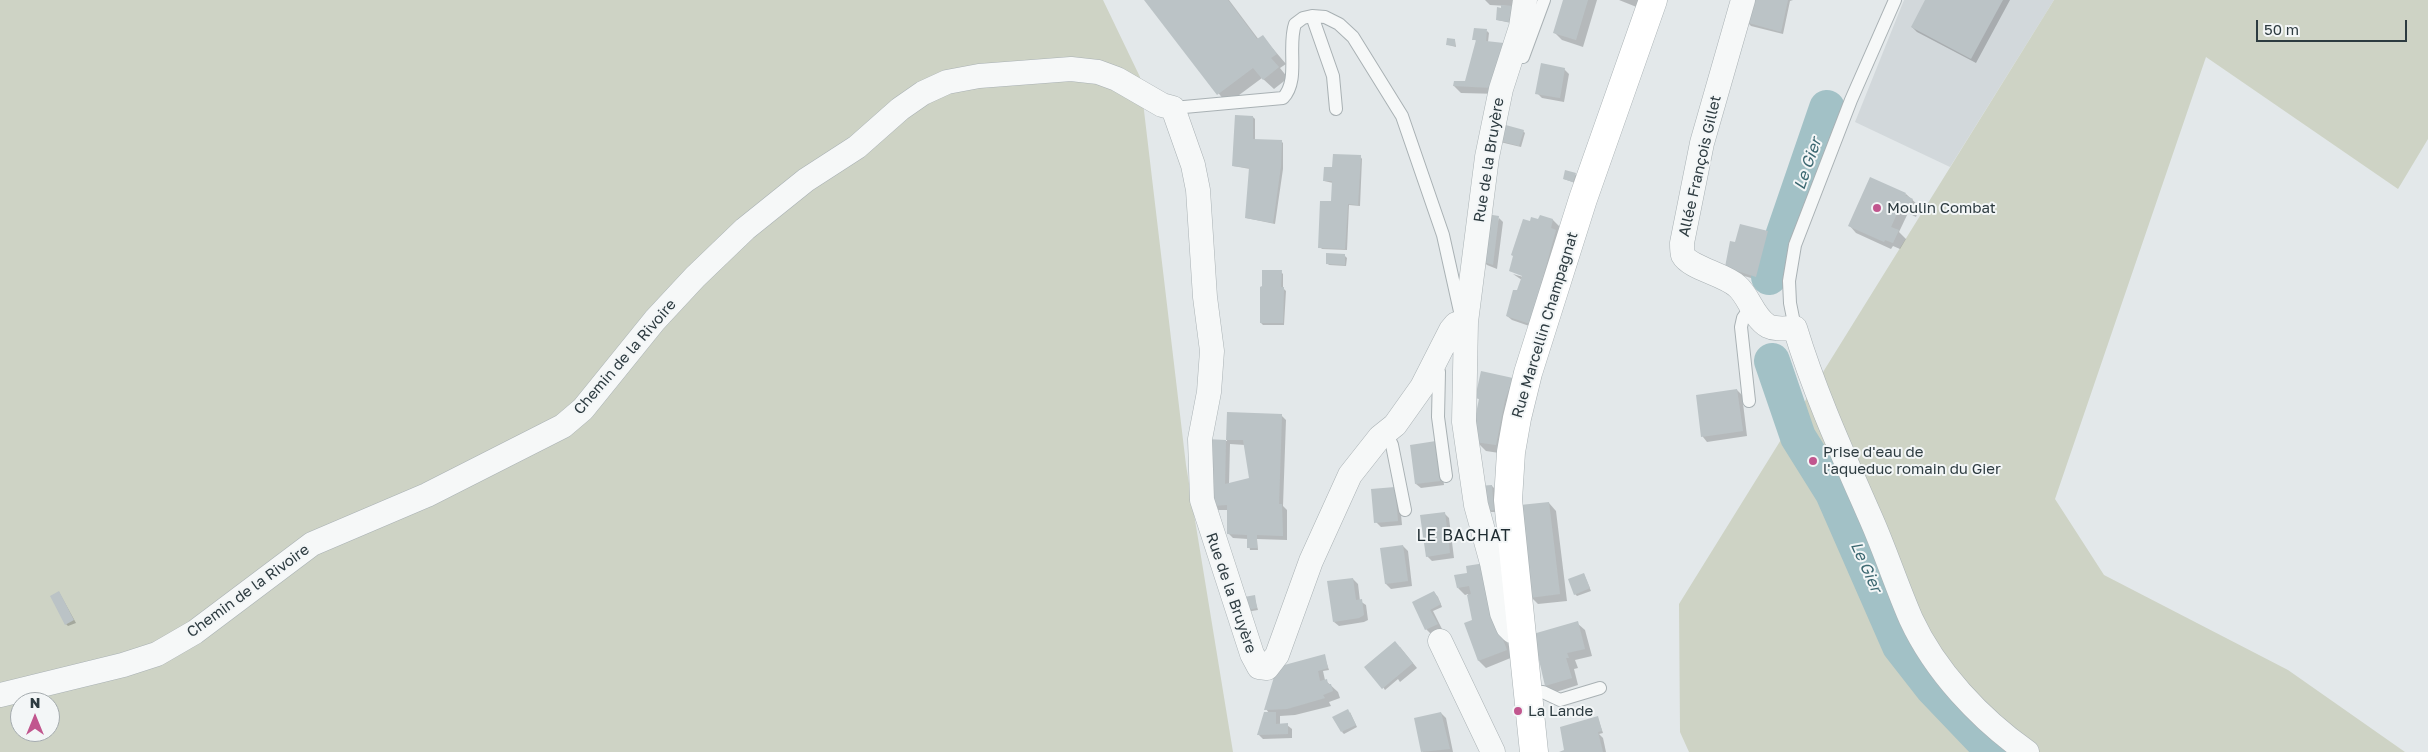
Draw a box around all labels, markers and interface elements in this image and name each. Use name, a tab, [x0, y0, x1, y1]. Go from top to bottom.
scale bar	[2258, 10, 2409, 42]
text: 50 m	[2264, 20, 2299, 38]
street label: Allée François Gillet	[1675, 94, 1725, 238]
street label: Rue de la Bruyère	[1470, 96, 1508, 224]
water label: Le Gier	[1790, 136, 1826, 192]
place label: Moulin Combat	[1887, 199, 1996, 217]
marker: Moulin Combat	[1871, 202, 1883, 214]
street label: Rue Marcellin Champagnat	[1508, 230, 1582, 420]
street label: Chemin de la Rivoire	[570, 296, 680, 418]
place label: Prise d'eau de l'aqueduc romain du Gier	[1823, 443, 2001, 478]
marker: Prise d'eau de l'aqueduc romain du Gier	[1807, 455, 1819, 467]
district label: LE BACHAT	[1415, 526, 1513, 546]
street label: Rue de la Bruyère	[1202, 530, 1260, 656]
water label: Le Gier	[1846, 539, 1886, 595]
street label: Chemin de la Rivoire	[183, 541, 313, 641]
north arrow	[10, 692, 60, 742]
text: N	[30, 694, 40, 711]
place label: La Lande	[1528, 702, 1593, 720]
marker: La Lande	[1512, 705, 1524, 717]

